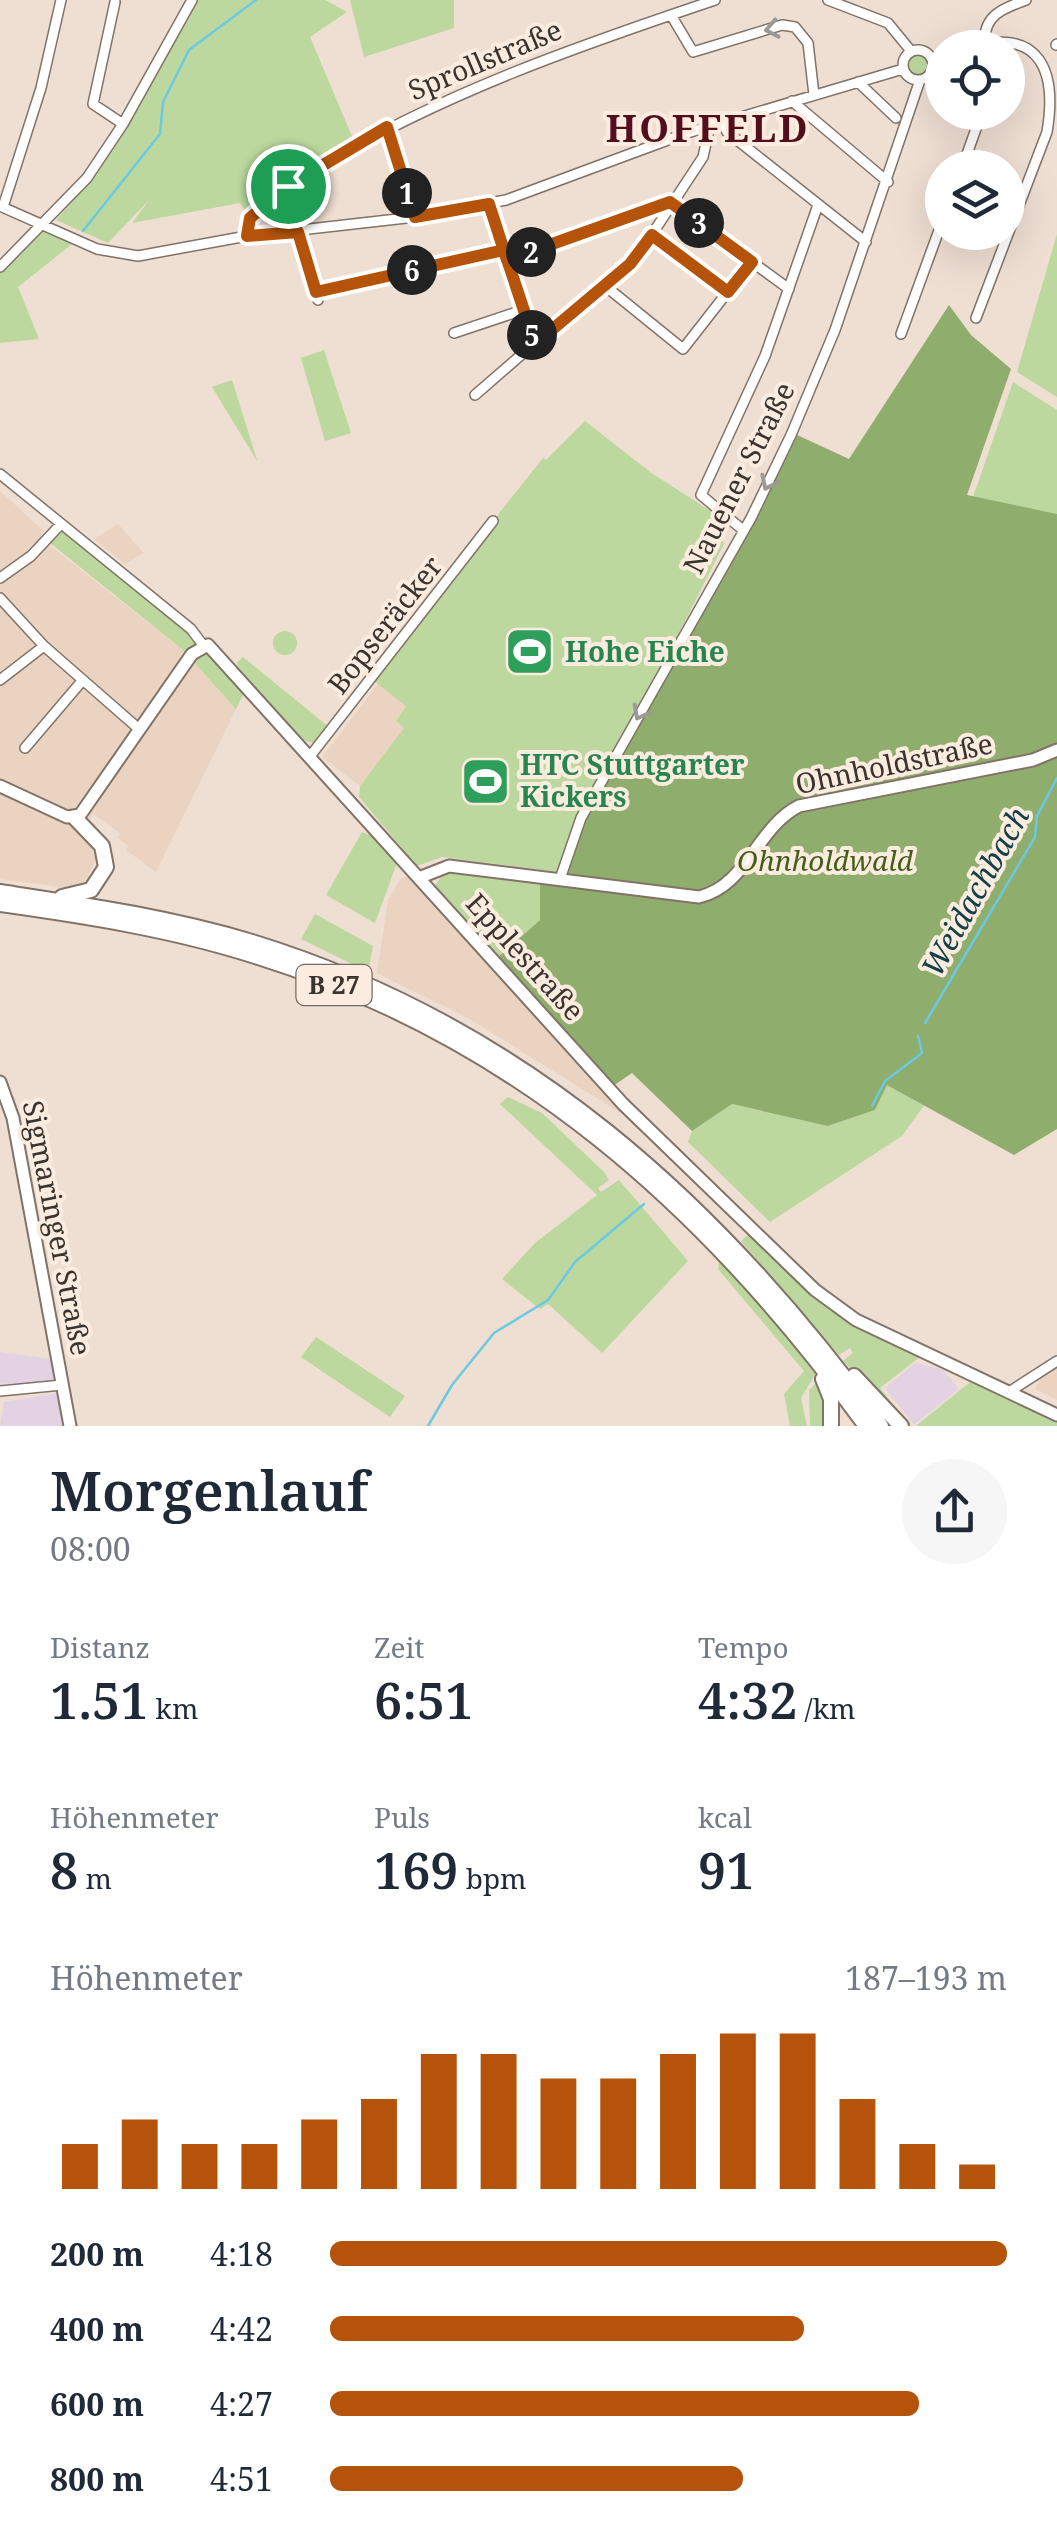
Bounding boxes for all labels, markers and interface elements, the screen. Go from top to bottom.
street label: Sprollstraße [402,10,567,108]
one-way arrow [764,17,781,38]
map controls [925,30,1025,250]
button: locate [925,30,1025,130]
district label: HOFFELD [606,101,810,153]
pin [246,144,331,229]
button: layers [925,150,1025,250]
icon: arrive [261,159,316,214]
pin: 1 [382,168,432,218]
text: 1 [399,174,415,212]
pin: 3 [674,198,724,248]
text: 3 [691,204,707,242]
pin: 2 [506,227,556,277]
text: 2 [523,233,539,271]
pin: 6 [387,245,437,295]
text: 6 [404,251,420,289]
pin: 5 [507,310,557,360]
text: 5 [524,316,540,354]
street label: Nauener Straße [674,375,803,580]
one-way arrow [760,473,780,491]
street label: Bopseräcker [318,548,450,701]
sports icon: Hohe Eiche [504,626,556,678]
place label: Hohe Eiche [565,632,725,670]
one-way arrow [633,702,652,720]
street label: Ohnholdstraße [792,724,996,802]
place label: HTC Stuttgarter Kickers [520,745,745,815]
sports icon: HTC Stuttgarter Kickers [459,755,511,807]
water label: Weidachbach [911,799,1038,983]
park label: Ohnholdwald [737,841,914,879]
street label: Epplestraße [458,884,593,1028]
road number: B 27 [296,965,372,1005]
street label: Sigmaringer Straße [15,1097,101,1358]
text: Morgenlauf [50,1452,368,1527]
button: share [902,1459,1007,1564]
text: 08:00 [50,1527,131,1570]
text: Distanz [50,1628,150,1666]
text: Zeit [374,1628,424,1666]
text: Tempo [698,1628,789,1666]
text: 1.51 [50,1666,148,1734]
text: 6:51 [374,1666,473,1734]
text: 4:32 [698,1666,797,1734]
text: km [148,1689,198,1727]
text: /km [797,1689,856,1727]
text: Höhenmeter [50,1798,219,1836]
text: Puls [374,1798,430,1836]
text: kcal [698,1798,752,1836]
text: 8 [50,1836,78,1904]
text: 169 [374,1836,458,1904]
text: 91 [698,1836,754,1904]
text: m [78,1859,112,1897]
text: bpm [458,1859,527,1897]
text: Höhenmeter [50,1956,243,1999]
text: 187–193 m [845,1956,1007,1999]
text: 200 m [50,2232,144,2275]
text: 4:18 [210,2232,273,2275]
text: 400 m [50,2307,144,2350]
text: 4:42 [210,2307,273,2350]
text: 600 m [50,2382,144,2425]
text: 4:27 [210,2382,273,2425]
text: 800 m [50,2457,144,2500]
text: 4:51 [210,2457,273,2500]

